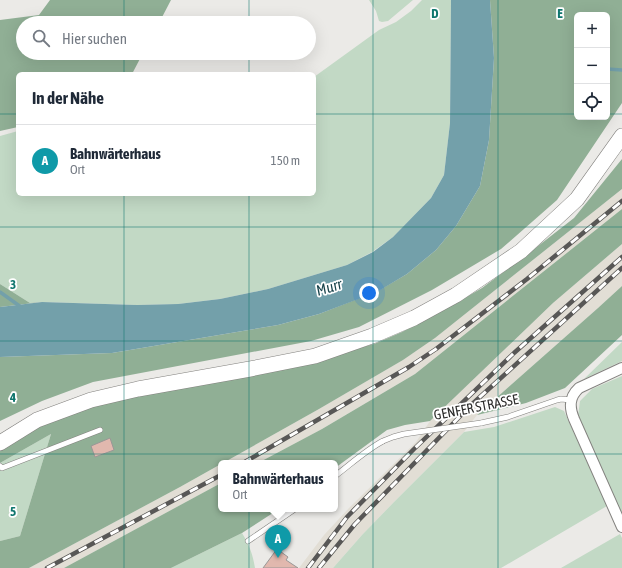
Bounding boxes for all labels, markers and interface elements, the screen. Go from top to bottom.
text: D [431,6,439,21]
text: E [557,6,563,21]
map controls [574,12,610,120]
button: + [574,12,610,48]
search box [16,16,316,60]
icon: search [30,27,52,49]
text: Hier suchen [62,30,127,47]
button: − [574,48,610,84]
button: locate [574,84,610,120]
text: In der Nähe [32,88,104,108]
text: Bahnwärterhaus [70,145,161,162]
text: A [42,153,48,168]
text: 150 m [271,153,300,168]
text: Ort [70,162,85,177]
water label: Murr [314,275,345,299]
text: 3 [10,277,16,292]
your location [359,283,379,303]
text: 4 [9,390,16,405]
street label: GENFER STRASSE [432,391,520,423]
popup [218,460,338,512]
text: Bahnwärterhaus [233,470,323,487]
text: Ort [233,487,248,502]
text: 5 [10,504,16,519]
pin: A [265,525,291,558]

